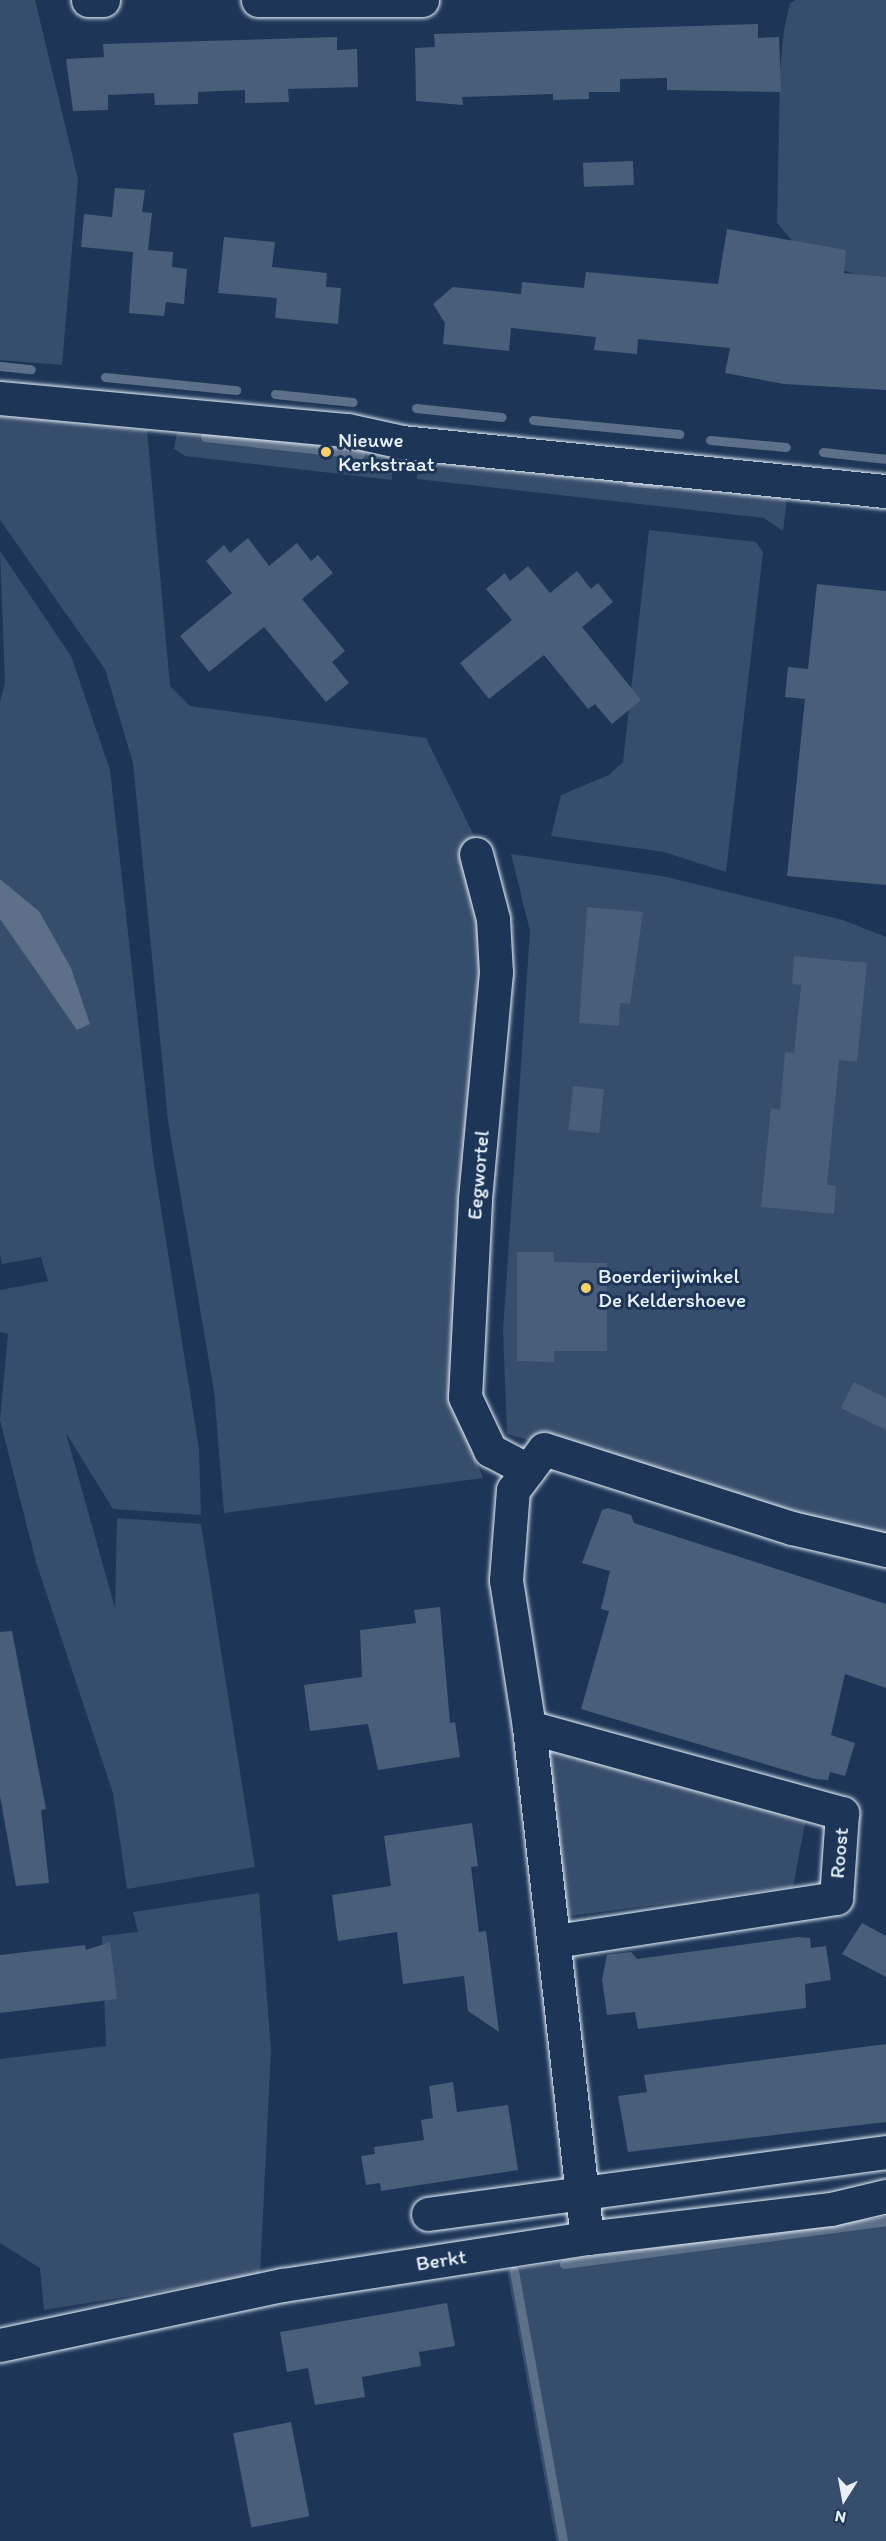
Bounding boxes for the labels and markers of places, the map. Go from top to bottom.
place label: Nieuwe Kerkstraat [338,427,435,477]
marker: Nieuwe Kerkstraat [319,445,333,459]
place label: Boerderijwinkel De Keldershoeve [598,1263,746,1313]
marker: Boerderijwinkel De Keldershoeve [579,1281,593,1295]

